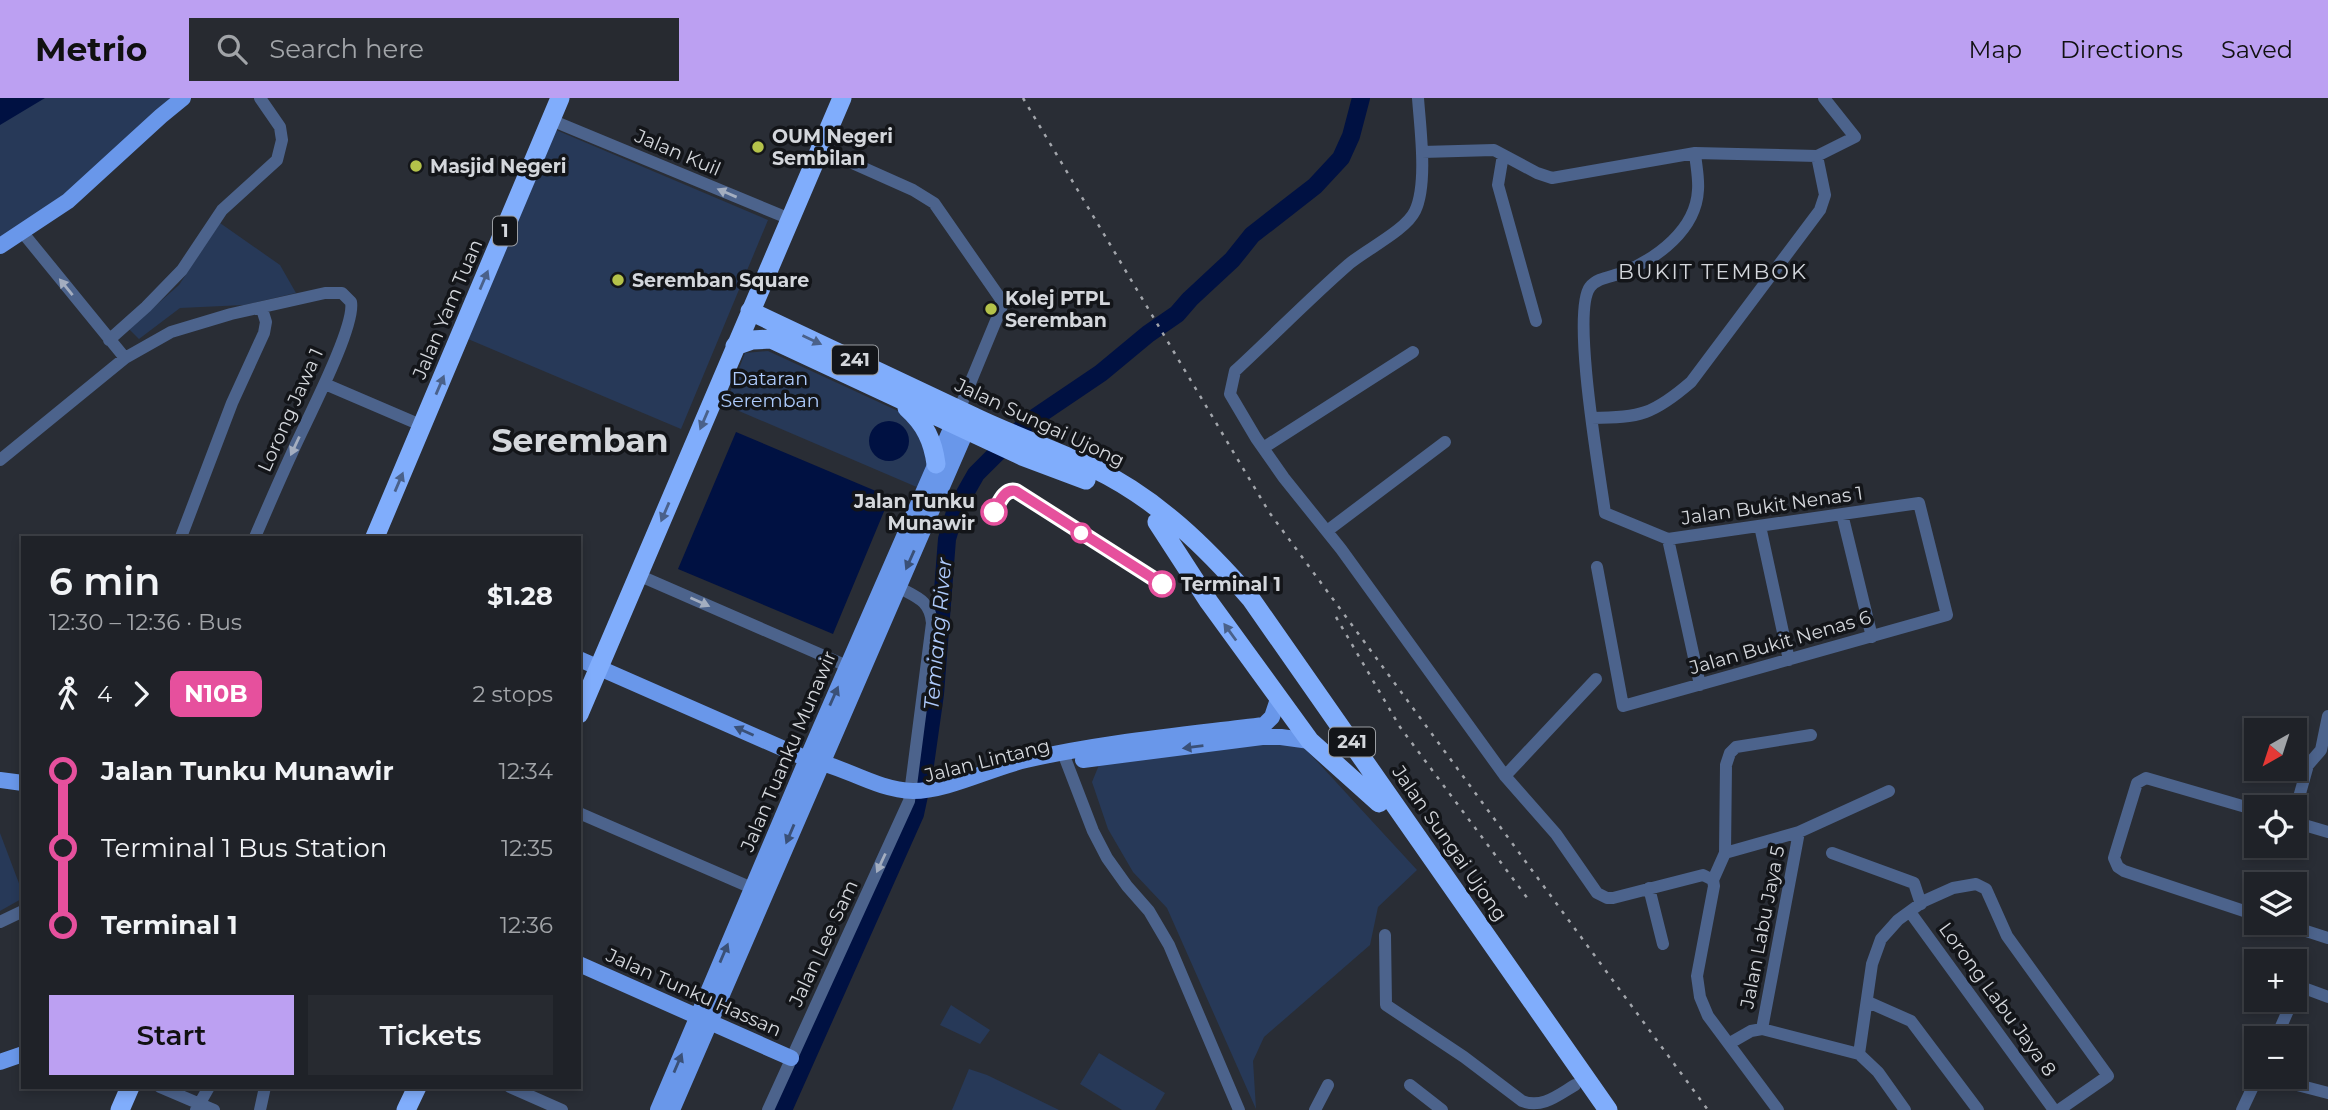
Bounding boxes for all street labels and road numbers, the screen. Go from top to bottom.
street label: Jalan Kuil [631,124,724,181]
road number: 1 [493,216,517,246]
street label: Jalan Yam Tuan [407,236,487,383]
street label: Lorong Jawa 1 [253,345,328,476]
road number: 241 [832,346,878,374]
street label: Jalan Sungai Ujong [950,373,1128,472]
street label: Jalan Bukit Nenas 1 [1679,481,1864,530]
street label: Jalan Bukit Nenas 6 [1686,606,1874,680]
street label: Jalan Tuanku Munawir [735,648,841,856]
road number: 241 [1329,728,1375,756]
street label: Jalan Lintang [921,734,1052,787]
street label: Jalan Sungai Ujong [1387,760,1512,925]
street label: Jalan Labu Jaya 5 [1735,844,1790,1011]
street label: Jalan Lee Sam [784,876,863,1011]
street label: Lorong Labu Jaya 8 [1934,918,2061,1081]
street label: Jalan Tunku Hassan [602,943,785,1041]

